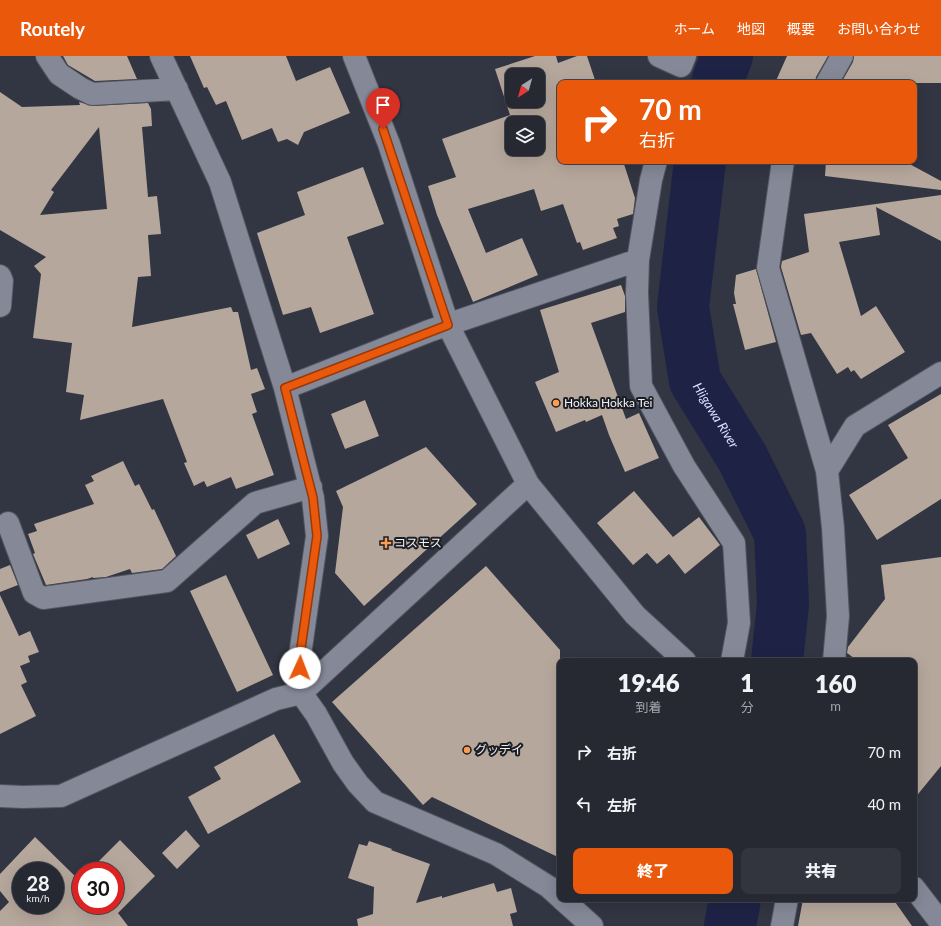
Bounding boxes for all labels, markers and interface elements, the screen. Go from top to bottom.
text: Routely [20,17,85,40]
text: ホーム [673,20,715,37]
text: 地図 [737,20,765,37]
text: 概要 [787,20,815,37]
text: お問い合わせ [837,20,921,37]
north arrow [505,68,545,108]
map controls [505,68,545,156]
pin [366,88,400,129]
text: 70 m [639,92,702,126]
icon: arrive [372,94,394,116]
icon: right [573,96,625,148]
button: layers [505,116,545,156]
text: 右折 [639,129,675,151]
water label: Hiigawa River [690,379,743,451]
place label: Hokka Hokka Tei [564,395,653,410]
marker: Hokka Hokka Tei [551,398,561,408]
place label: コスモス [394,535,442,550]
marker: コスモス [381,538,391,548]
position arrow [279,647,321,689]
text: 19:46 [618,668,680,697]
text: 1 [740,668,754,697]
text: 160 [815,669,856,698]
text: m [830,698,841,714]
text: 到着 [636,699,662,715]
text: 分 [741,699,754,715]
icon: right [573,741,595,763]
place label: グッデイ [475,742,523,757]
text: 70 m [867,743,901,761]
text: 右折 [607,744,637,762]
marker: グッデイ [462,745,472,755]
icon: left [573,793,595,815]
text: 40 m [867,795,901,813]
text: 左折 [607,796,637,814]
button: 終了 [573,848,733,894]
button: 共有 [741,848,901,894]
speed limit sign: 30 [72,862,124,914]
text: 28 [26,871,50,895]
text: km/h [26,892,50,904]

